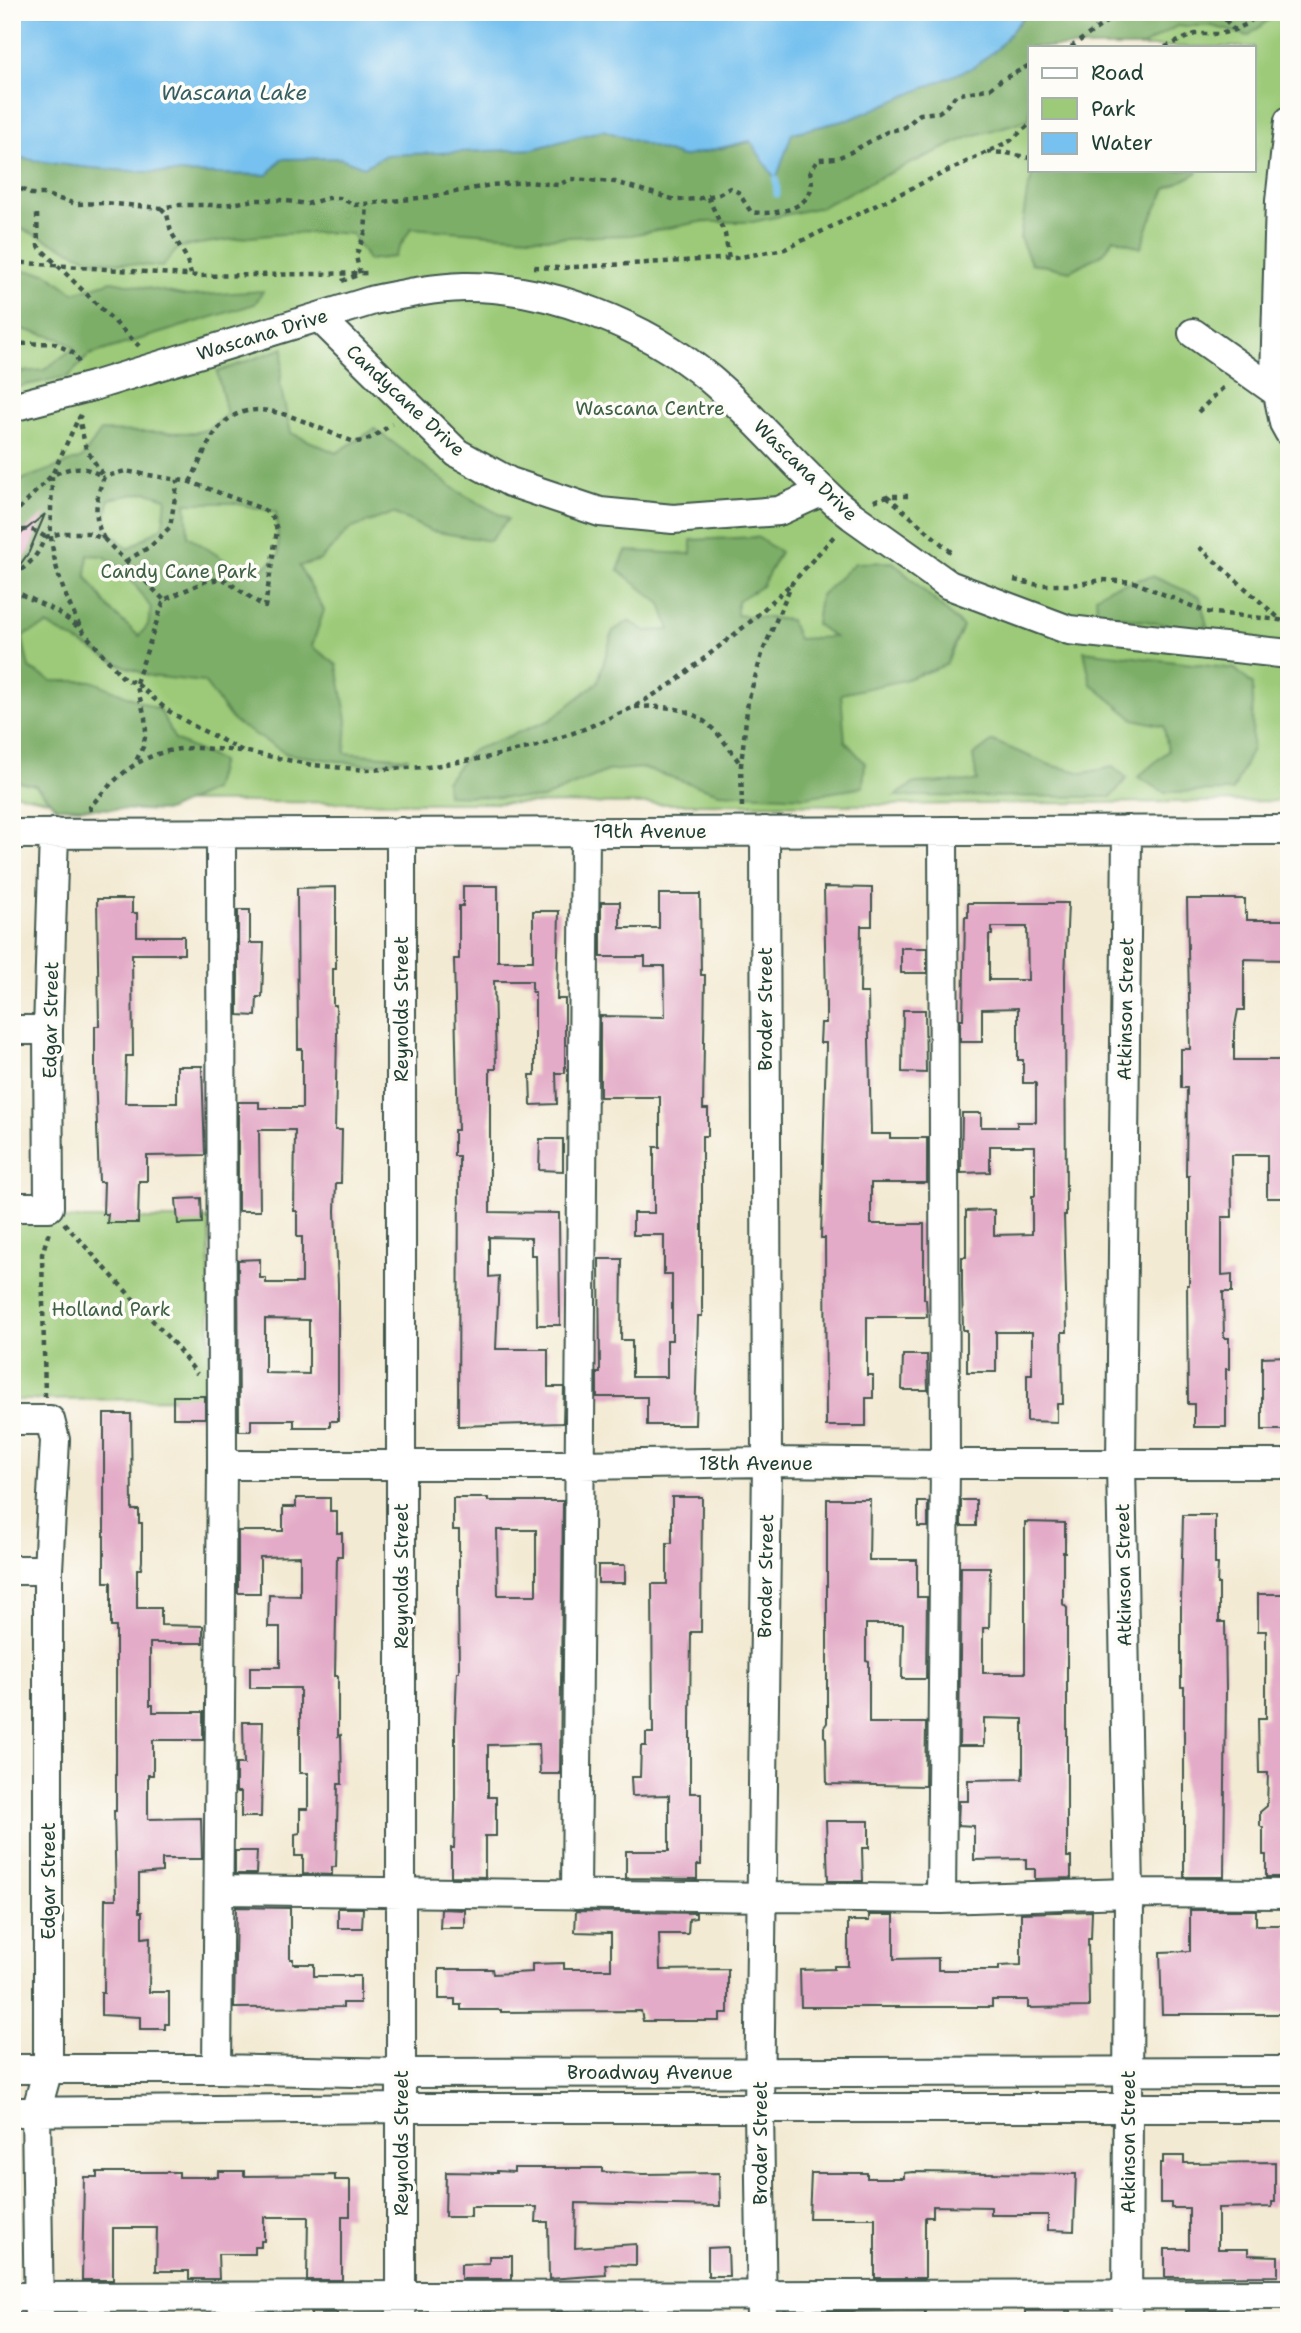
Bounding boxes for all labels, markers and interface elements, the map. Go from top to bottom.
legend [1028,46,1256,172]
text: Road [1091,59,1144,87]
water label: Wascana Lake [161,79,307,107]
text: Park [1091,95,1136,123]
text: Water [1091,129,1153,157]
street label: Wascana Drive [194,303,331,366]
street label: Candycane Drive [341,339,470,462]
park label: Wascana Centre [575,396,725,421]
street label: Wascana Drive [748,414,863,527]
park label: Candy Cane Park [101,559,258,584]
street label: 19th Avenue [593,819,707,844]
street label: Reynolds Street [389,936,414,1082]
street label: Atkinson Street [1112,937,1139,1081]
street label: Broder Street [753,947,778,1071]
street label: Edgar Street [37,961,64,1079]
park label: Holland Park [51,1297,171,1322]
street label: 18th Avenue [699,1451,813,1476]
street label: Reynolds Street [389,1503,414,1649]
street label: Atkinson Street [1110,1503,1137,1647]
street label: Broder Street [752,1514,779,1638]
street label: Edgar Street [36,1822,61,1940]
street label: Broadway Avenue [567,2060,733,2085]
street label: Reynolds Street [389,2070,414,2216]
street label: Atkinson Street [1116,2070,1141,2214]
street label: Broder Street [748,2081,773,2205]

